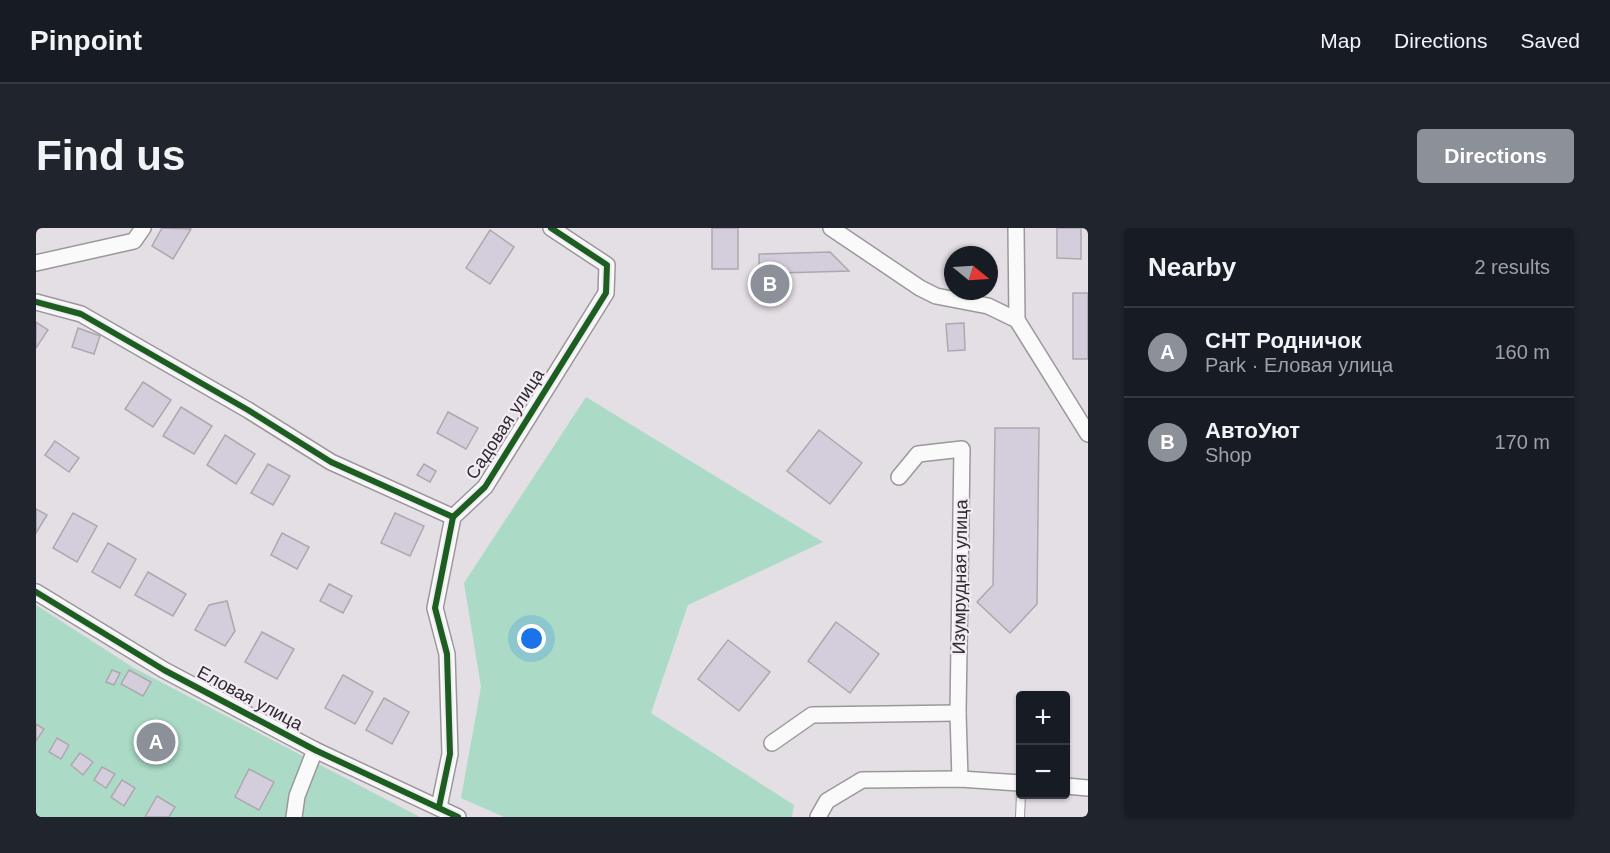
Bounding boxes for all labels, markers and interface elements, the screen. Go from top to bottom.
text: Pinpoint [30,25,142,56]
text: Map [1320,29,1361,52]
text: Directions [1394,29,1487,52]
text: Saved [1520,29,1580,52]
button: Directions [1417,129,1574,183]
text: Find us [36,132,185,179]
north arrow [944,246,998,300]
text: Nearby [1148,252,1236,282]
text: 2 results [1474,256,1550,278]
pin: B [750,262,790,306]
text: СНТ Родничок [1205,328,1362,353]
text: A [1160,341,1175,363]
text: 160 m [1494,341,1550,363]
text: Park · Еловая улица [1205,354,1393,376]
street label: Садовая улица [462,364,549,483]
text: АвтоУют [1205,418,1300,443]
text: B [1160,431,1175,453]
text: 170 m [1494,431,1550,453]
text: Shop [1205,444,1252,466]
street label: Изумрудная улица [949,498,971,655]
your location [517,624,546,653]
street label: Еловая улица [194,662,307,735]
map controls [1016,691,1070,799]
button: + [1016,691,1070,745]
pin: A [136,720,176,764]
button: − [1016,745,1070,799]

